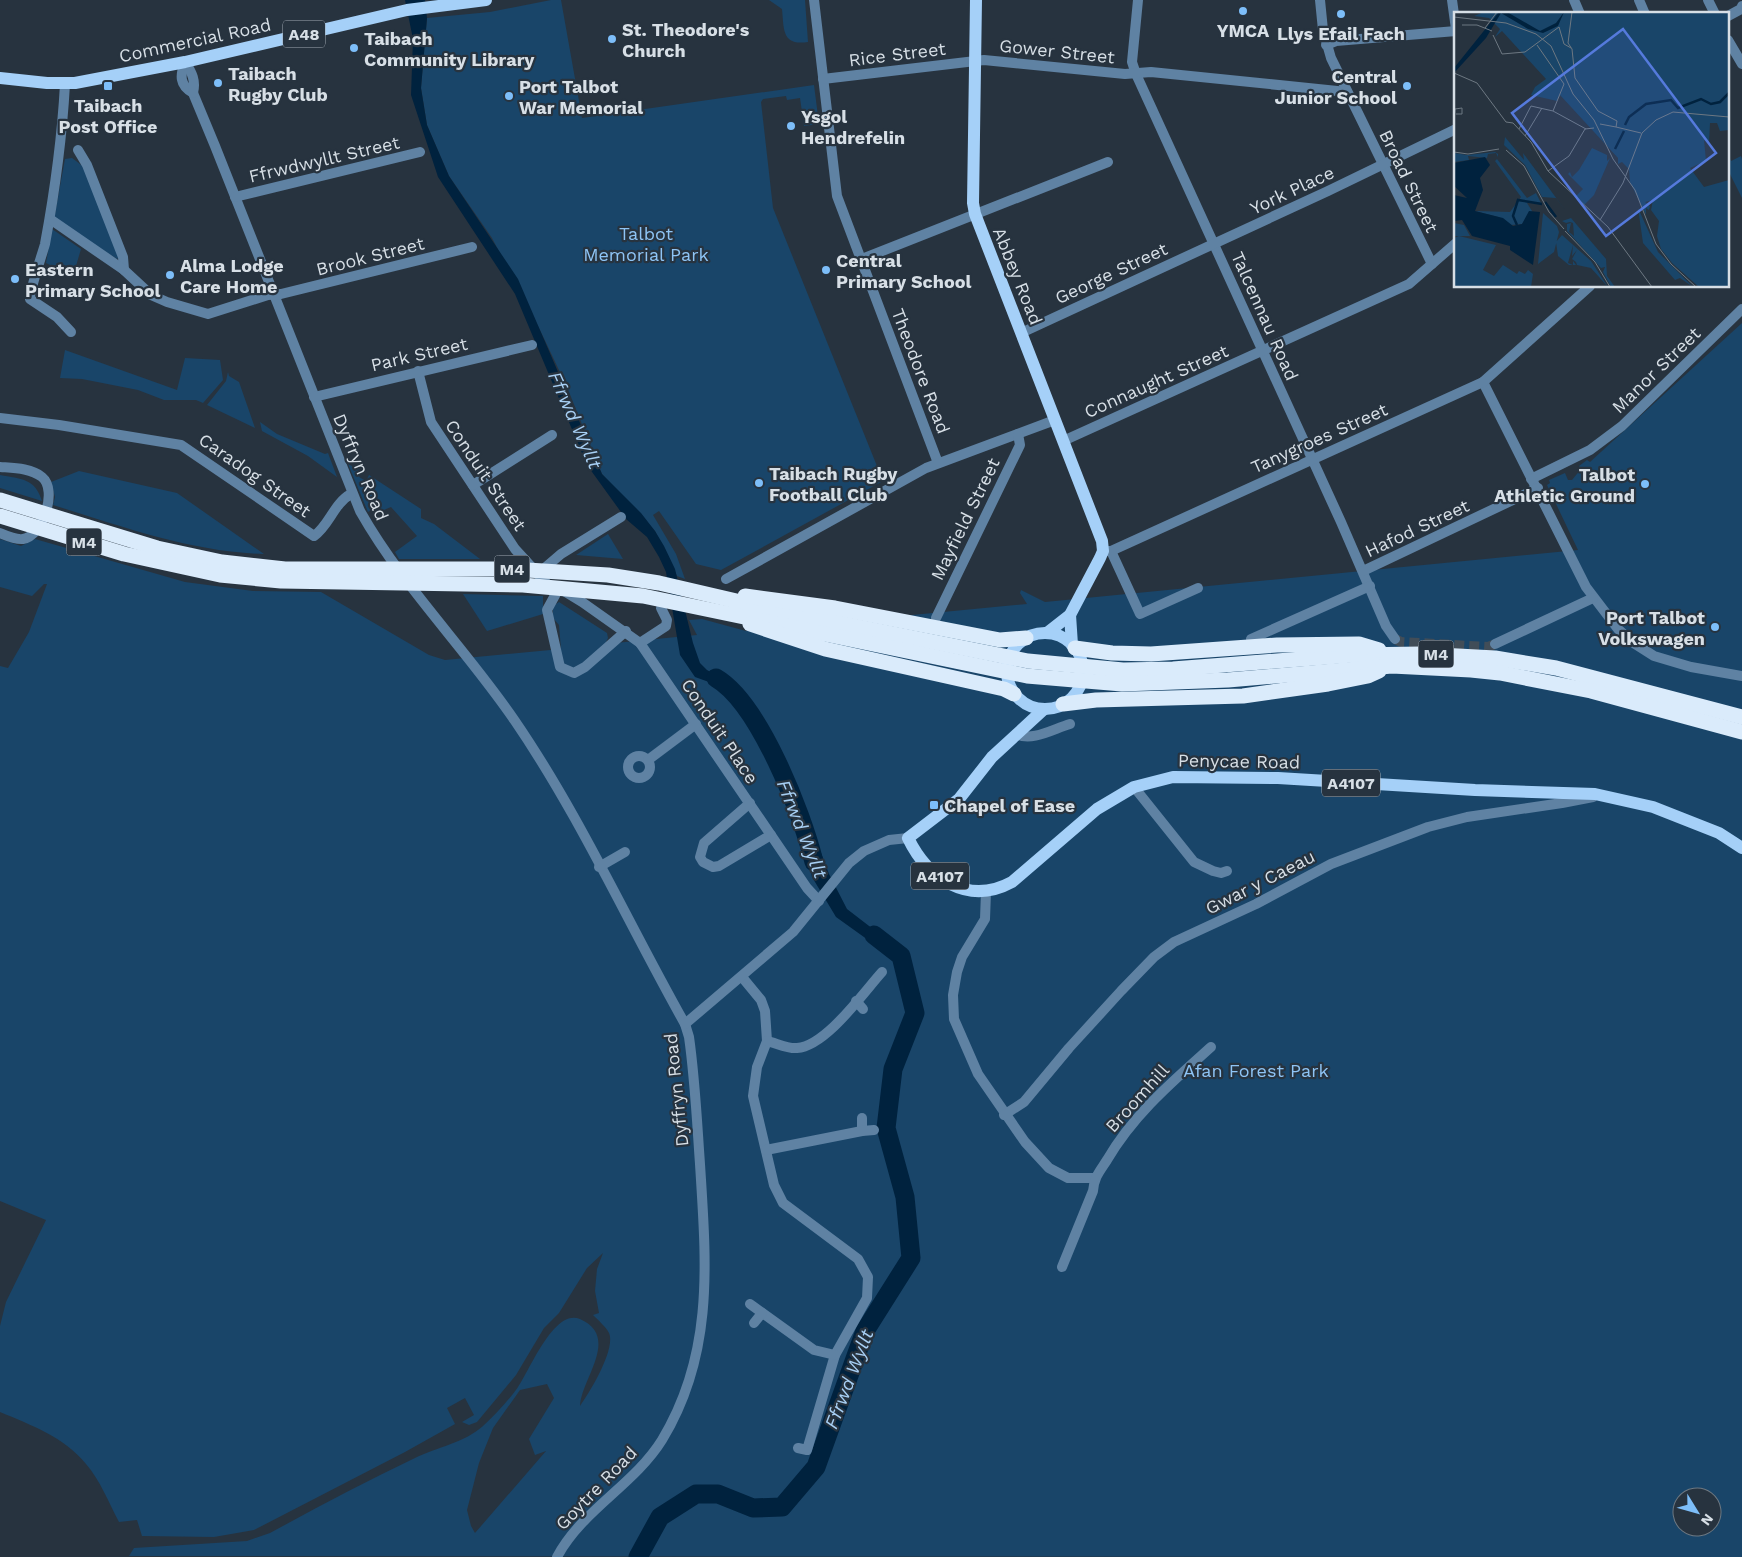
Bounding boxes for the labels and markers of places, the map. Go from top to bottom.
marker: YMCA [1237,5,1249,17]
marker: Llys Efail Fach [1335,8,1347,20]
place label: St. Theodore's Church [622,19,750,61]
place label: YMCA [1217,20,1270,41]
place label: Llys Efail Fach [1277,23,1405,44]
place label: Taibach Community Library [364,28,535,70]
marker: St. Theodore's Church [606,33,618,45]
marker: Taibach Community Library [348,42,360,54]
place label: Taibach Rugby Club [228,63,328,105]
place label: Central Junior School [1275,66,1397,108]
place label: Port Talbot War Memorial [519,76,643,118]
marker: Taibach Rugby Club [212,77,224,89]
marker: Taibach Post Office [102,80,114,92]
marker: Central Junior School [1401,80,1413,92]
marker: Port Talbot War Memorial [503,90,515,102]
place label: Taibach Post Office [59,95,157,137]
place label: Ysgol Hendrefelin [801,106,905,148]
marker: Ysgol Hendrefelin [785,120,797,132]
place label: Central Primary School [836,250,972,292]
place label: Alma Lodge Care Home [180,255,284,297]
place label: Eastern Primary School [25,259,161,301]
marker: Central Primary School [820,264,832,276]
marker: Alma Lodge Care Home [164,269,176,281]
marker: Eastern Primary School [9,273,21,285]
place label: Taibach Rugby Football Club [769,463,898,505]
place label: Talbot Athletic Ground [1494,464,1635,506]
marker: Taibach Rugby Football Club [753,477,765,489]
marker: Talbot Athletic Ground [1639,478,1651,490]
place label: Port Talbot Volkswagen [1598,607,1705,649]
marker: Port Talbot Volkswagen [1709,621,1721,633]
place label: Chapel of Ease [944,795,1075,816]
marker: Chapel of Ease [928,799,940,811]

